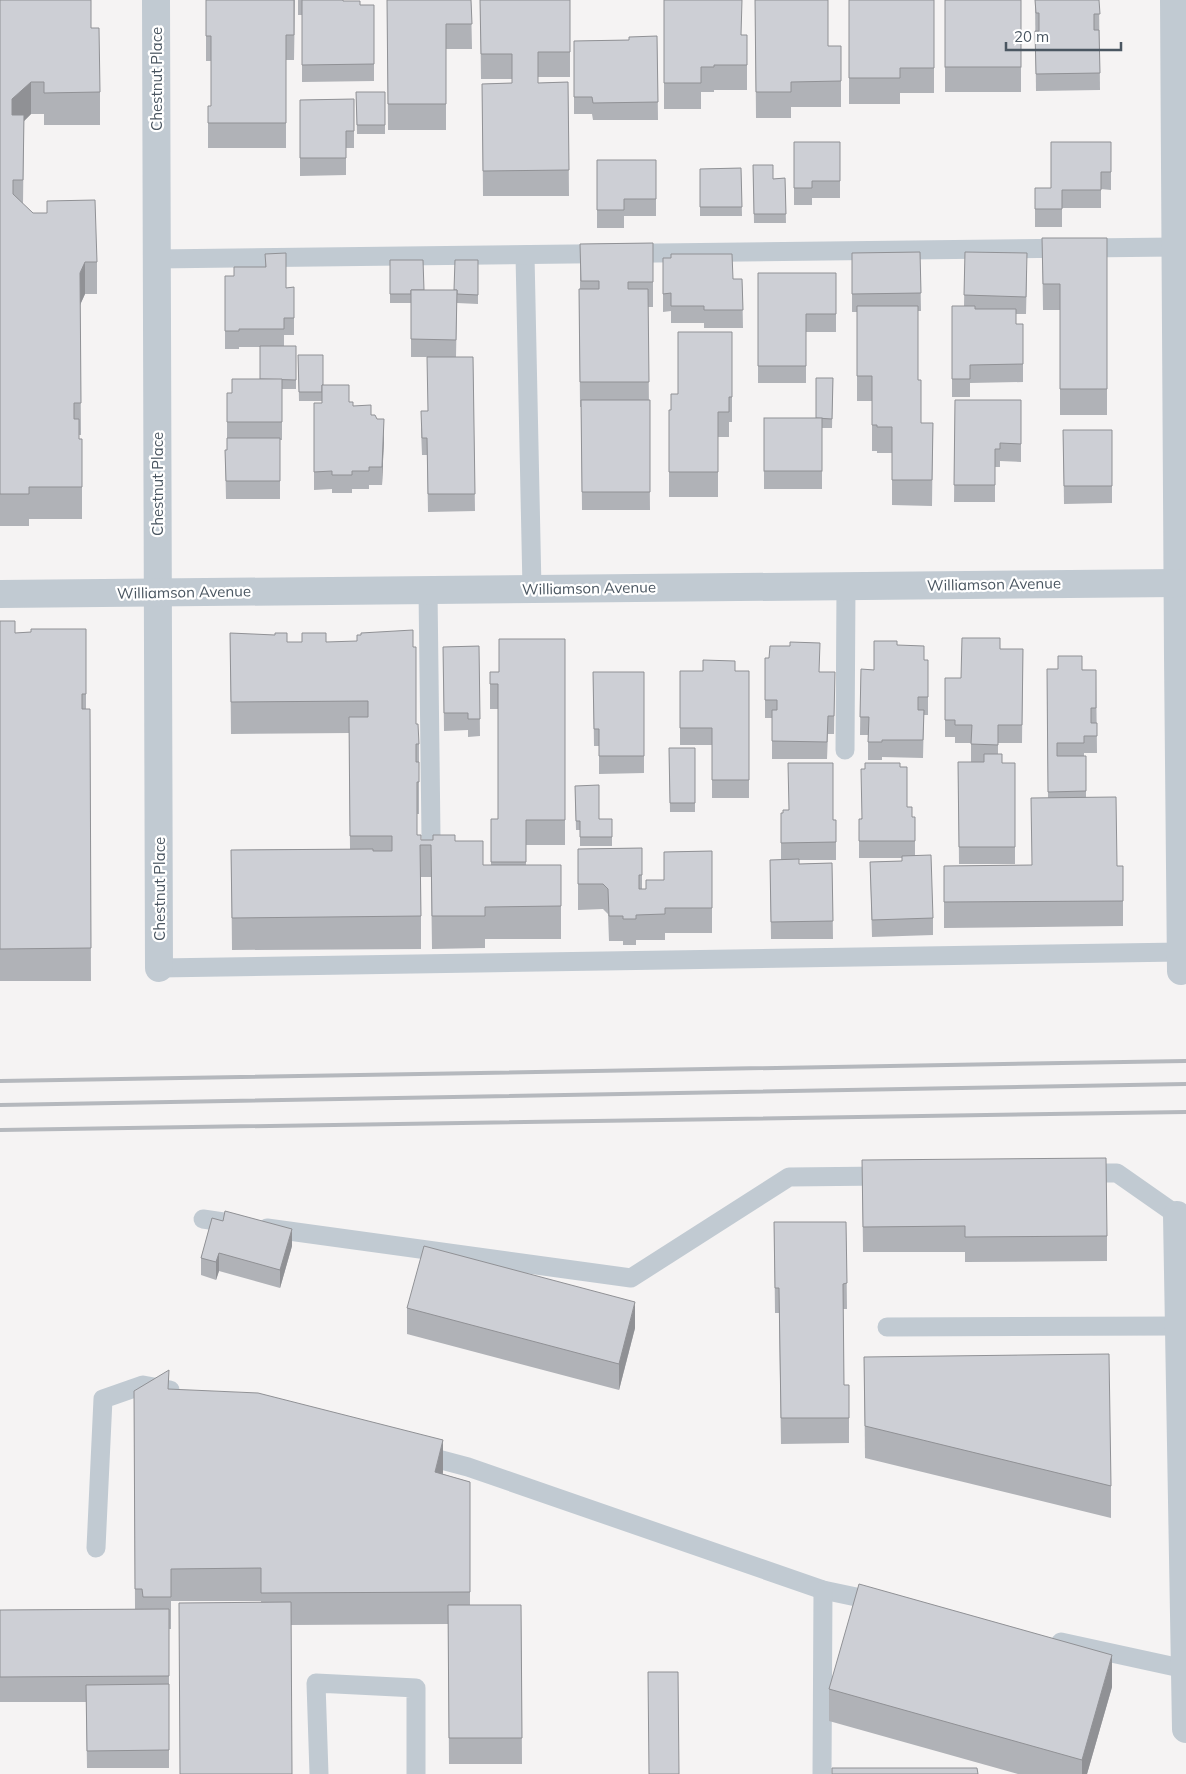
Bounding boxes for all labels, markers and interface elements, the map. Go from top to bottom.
scale bar [1006,20,1121,52]
street label: Chestnut Place [147,27,166,131]
text: 20 m [1014,27,1049,46]
street label: Chestnut Place [148,432,167,536]
street label: Williamson Avenue [927,573,1061,595]
street label: Williamson Avenue [522,577,656,599]
street label: Williamson Avenue [117,581,251,603]
street label: Chestnut Place [150,837,169,941]

